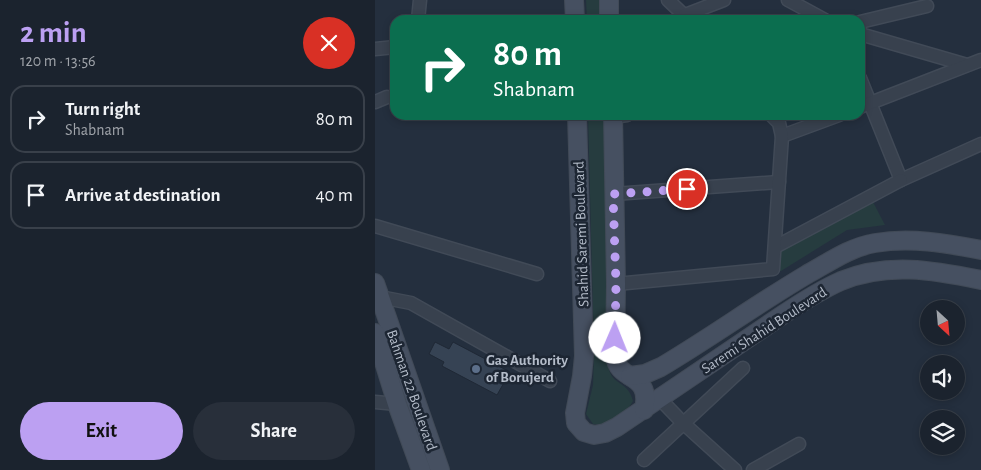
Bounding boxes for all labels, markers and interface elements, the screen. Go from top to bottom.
button: close [303,17,355,69]
text: 2 min [20,18,87,48]
icon: right [410,35,475,100]
text: 80 m [493,37,562,72]
text: 120 m · 13:56 [20,53,96,69]
text: Shabnam [493,78,575,100]
text: Turn right [65,100,140,119]
icon: right [22,105,50,133]
text: 80 m [316,110,353,129]
text: Shabnam [65,122,124,138]
street label: Shahid Saremi Boulevard [571,161,592,307]
pin [666,168,708,210]
icon: arrive [673,175,701,203]
icon: arrive [22,181,50,209]
text: Arrive at destination [65,186,221,205]
text: 40 m [315,186,353,205]
street label: Saremi Shahid Boulevard [699,284,830,376]
north arrow [920,300,965,345]
map controls [920,300,965,455]
position arrow [588,311,640,363]
street label: Bahman 22 Boulevard [384,328,439,453]
place label: Gas Authority of Borujerd [486,353,568,385]
button: sound [920,355,965,400]
marker: Gas Authority of Borujerd [470,363,482,375]
button: Exit [20,402,183,460]
button: Share [193,402,355,460]
button: layers [920,410,965,455]

